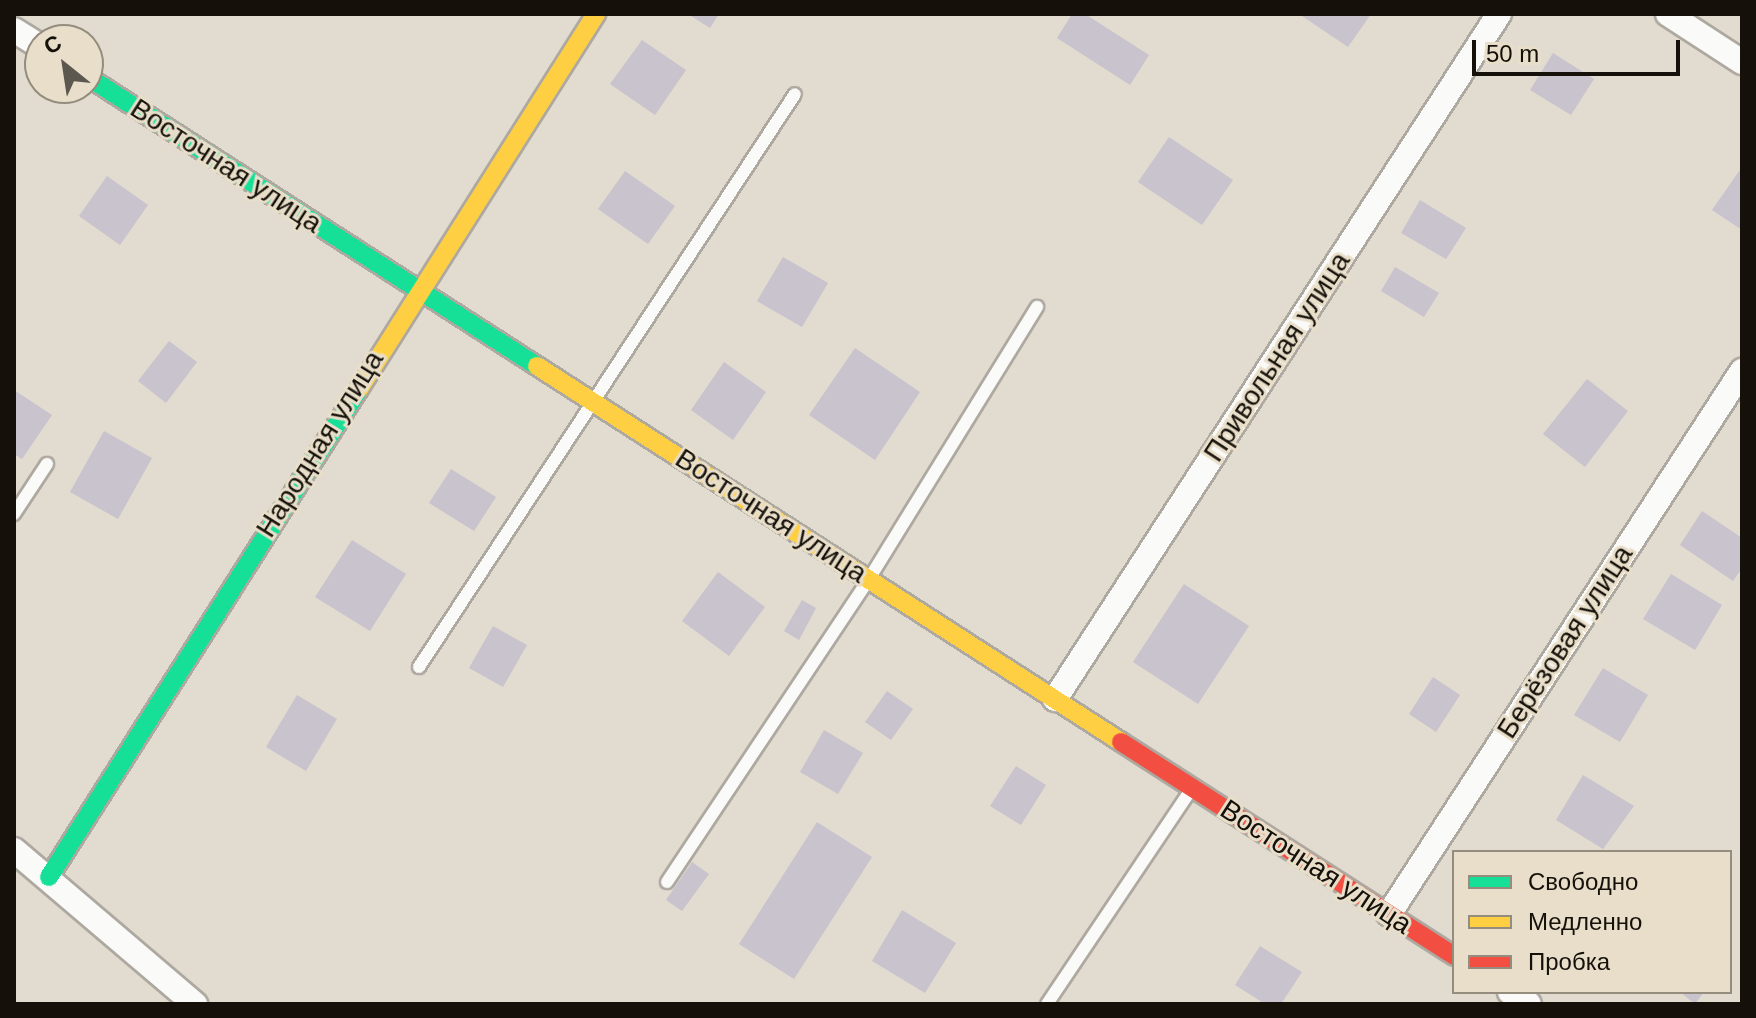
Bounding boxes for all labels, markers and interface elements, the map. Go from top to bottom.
north arrow [24,24,104,104]
scale bar [1476,24,1684,74]
text: С [40,30,66,59]
text: 50 m [1486,40,1539,67]
street label: Восточная улица [124,92,328,240]
street label: Привольная улица [1197,246,1357,468]
street label: Народная улица [249,345,391,543]
street label: Восточная улица [669,442,873,590]
street label: Берёзовая улица [1490,539,1640,745]
street label: Восточная улица [1214,793,1418,941]
legend [1452,850,1732,994]
text: Свободно [1528,868,1638,895]
text: Медленно [1528,908,1642,935]
text: Пробка [1528,948,1610,975]

